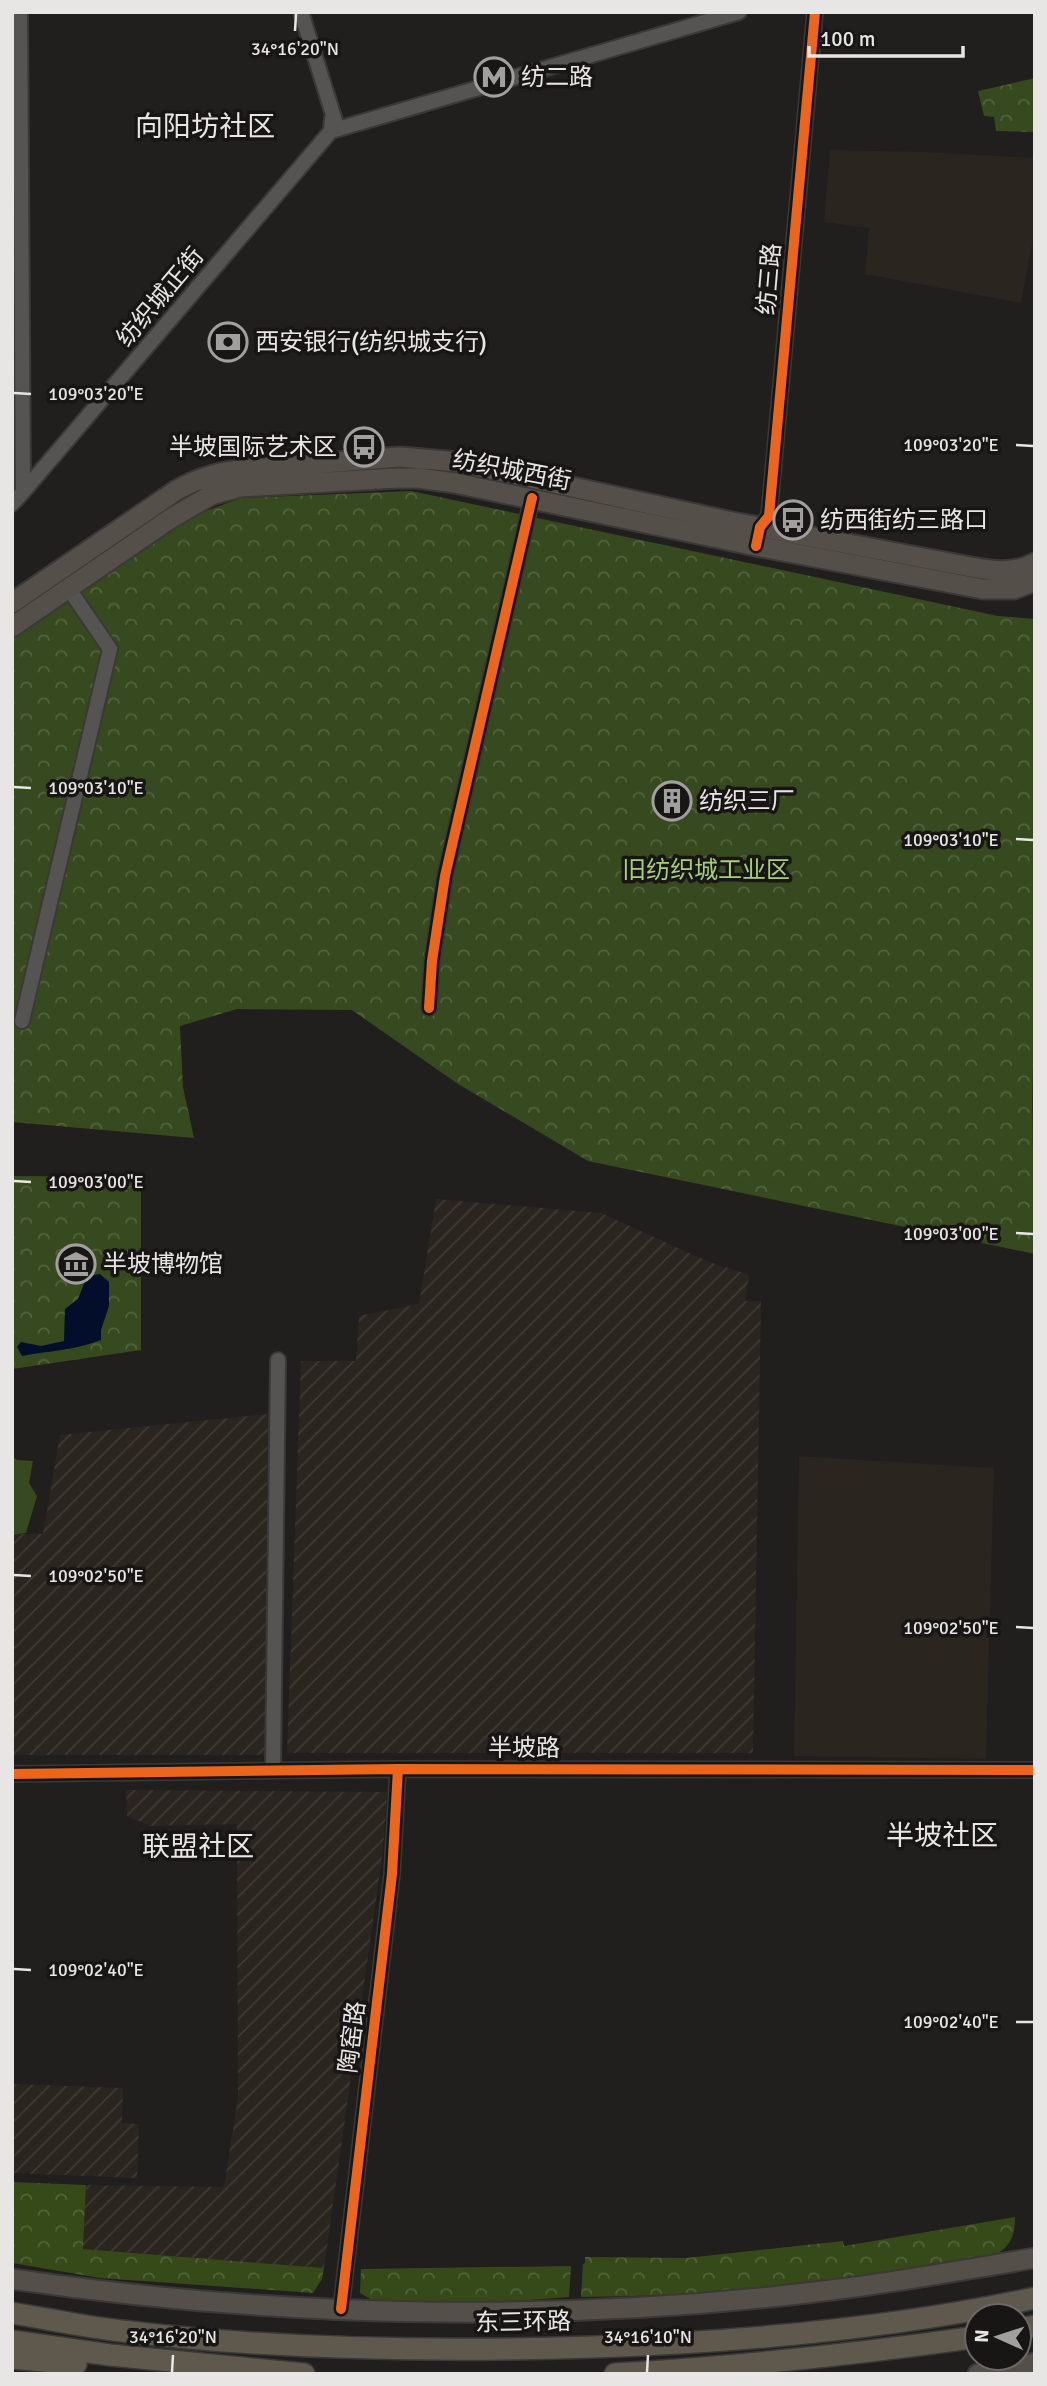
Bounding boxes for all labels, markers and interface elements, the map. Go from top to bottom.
scale bar [809,14,963,58]
text: 100 m [820,26,875,52]
text: 34°16'20"N [251,38,339,60]
metro station icon: 纺二路 [473,56,515,98]
place label: 纺二路 [521,62,593,92]
district label: 向阳坊社区 [135,110,275,144]
street label: 纺织城正街 [110,241,210,353]
street label: 纺三路 [751,242,787,316]
bank icon: 西安银行(纺织城支行) [207,321,249,363]
place label: 西安银行(纺织城支行) [255,327,487,357]
text: 109°03'20"E [48,383,144,405]
bus stop icon: 半坡国际艺术区 [343,426,385,468]
place label: 半坡国际艺术区 [169,432,337,462]
text: 109°03'20"E [903,434,999,456]
street label: 纺织城西街 [450,444,574,496]
bus stop icon: 纺西街纺三路口 [772,499,814,541]
place label: 纺西街纺三路口 [820,505,988,535]
text: 109°03'10"E [48,777,144,799]
building icon: 纺织三厂 [651,780,693,822]
place label: 纺织三厂 [699,786,795,816]
text: 109°03'10"E [903,829,999,851]
park label: 旧纺织城工业区 [622,855,790,885]
text: 109°03'00"E [48,1171,144,1193]
text: 109°03'00"E [903,1223,999,1245]
museum icon: 半坡博物馆 [55,1243,97,1285]
place label: 半坡博物馆 [103,1249,223,1279]
text: 109°02'50"E [48,1565,144,1587]
text: 109°02'50"E [903,1617,999,1639]
street label: 半坡路 [488,1733,560,1763]
district label: 半坡社区 [886,1819,998,1853]
district label: 联盟社区 [142,1830,254,1864]
text: 109°02'40"E [48,1959,144,1981]
street label: 陶窑路 [333,1999,371,2075]
text: 109°02'40"E [903,2011,999,2033]
north arrow [963,2302,1033,2372]
street label: 东三环路 [475,2306,571,2338]
text: 34°16'20"N [129,2326,217,2348]
text: 34°16'10"N [604,2326,692,2348]
text: N [970,2329,994,2343]

